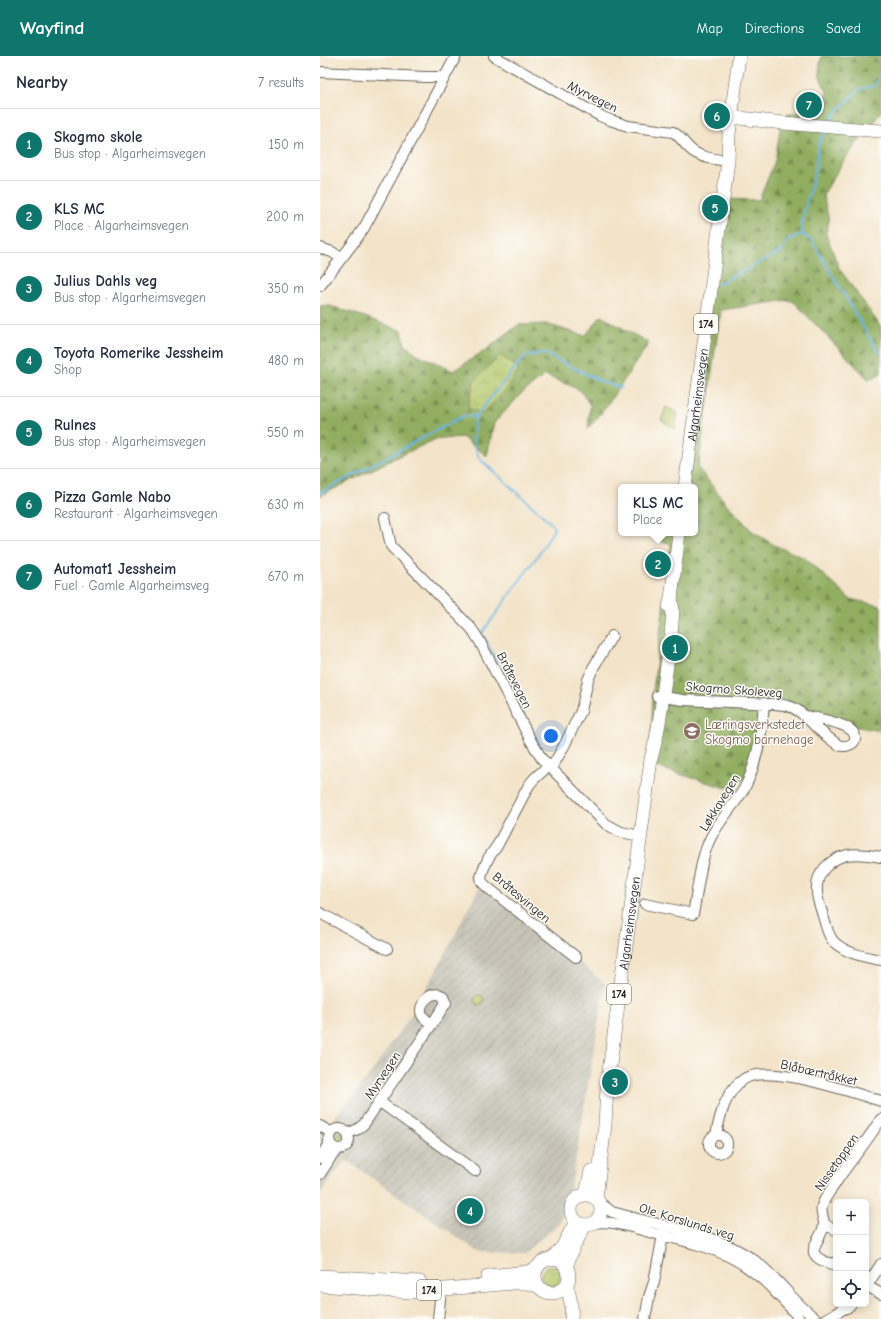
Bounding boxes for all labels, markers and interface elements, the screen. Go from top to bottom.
text: Wayfind [20,17,84,39]
text: Map [696,20,723,37]
text: Directions [745,20,804,37]
text: Saved [826,20,861,37]
text: Nearby [16,73,67,92]
text: 7 results [258,75,304,90]
street label: Myrvegen [565,77,620,115]
pin: 7 [796,90,822,120]
pin: 6 [704,101,730,131]
text: Skogmo skole [54,128,142,146]
text: 1 [26,137,32,152]
text: 150 m [269,137,304,152]
text: Bus stop · Algarheimsvegen [54,146,206,161]
pin: 5 [702,193,728,223]
text: KLS MC [54,200,104,218]
text: 2 [26,209,32,224]
text: 200 m [266,209,304,224]
text: Place · Algarheimsvegen [54,218,189,233]
text: Julius Dahls veg [54,272,157,290]
text: 3 [26,281,32,296]
text: 350 m [267,281,304,296]
text: Bus stop · Algarheimsvegen [54,290,206,305]
road number: 174 [694,314,718,334]
text: Toyota Romerike Jessheim [54,344,223,362]
street label: Algarheimsvegen [684,347,711,443]
text: 4 [26,353,32,368]
text: 480 m [268,353,304,368]
text: Shop [54,362,82,377]
text: Rulnes [54,416,96,434]
text: 5 [26,425,32,440]
text: 550 m [267,425,304,440]
text: Bus stop · Algarheimsvegen [54,434,206,449]
popup [618,484,698,536]
text: Pizza Gamle Nabo [54,488,171,506]
text: KLS MC [633,494,683,512]
text: 6 [26,497,32,512]
text: 630 m [267,497,304,512]
text: Restaurant · Algarheimsvegen [54,506,218,521]
text: Place [633,512,662,527]
pin: 2 [645,549,671,579]
text: Automat1 Jessheim [54,560,176,578]
text: 7 [26,569,32,584]
text: 670 m [268,569,304,584]
text: Fuel · Gamle Algarheimsveg [54,578,209,593]
pin: 1 [662,633,688,663]
street label: Bråtevegen [494,649,535,711]
street label: Skogmo Skoleveg [685,679,783,700]
place label: Læringsverkstedet Skogmo barnehage [705,717,814,747]
school or university icon: Læringsverkstedet Skogmo barnehage [682,721,702,741]
your location [541,726,561,746]
street label: Løkkavegen [696,771,743,834]
street label: Bråtesvingen [490,869,554,926]
street label: Algarheimsvegen [616,875,643,971]
road number: 174 [607,984,631,1004]
street label: Myrvegen [361,1049,404,1102]
street label: Blåbærtråkket [779,1056,860,1089]
pin: 3 [602,1067,628,1097]
street label: Nissetoppen [811,1131,862,1194]
pin: 4 [457,1196,483,1226]
map controls [833,1199,869,1307]
button: + [833,1199,869,1235]
street label: Ole Korslunds veg [637,1200,736,1243]
button: − [833,1235,869,1271]
button: locate [833,1271,869,1307]
road number: 174 [417,1280,441,1300]

